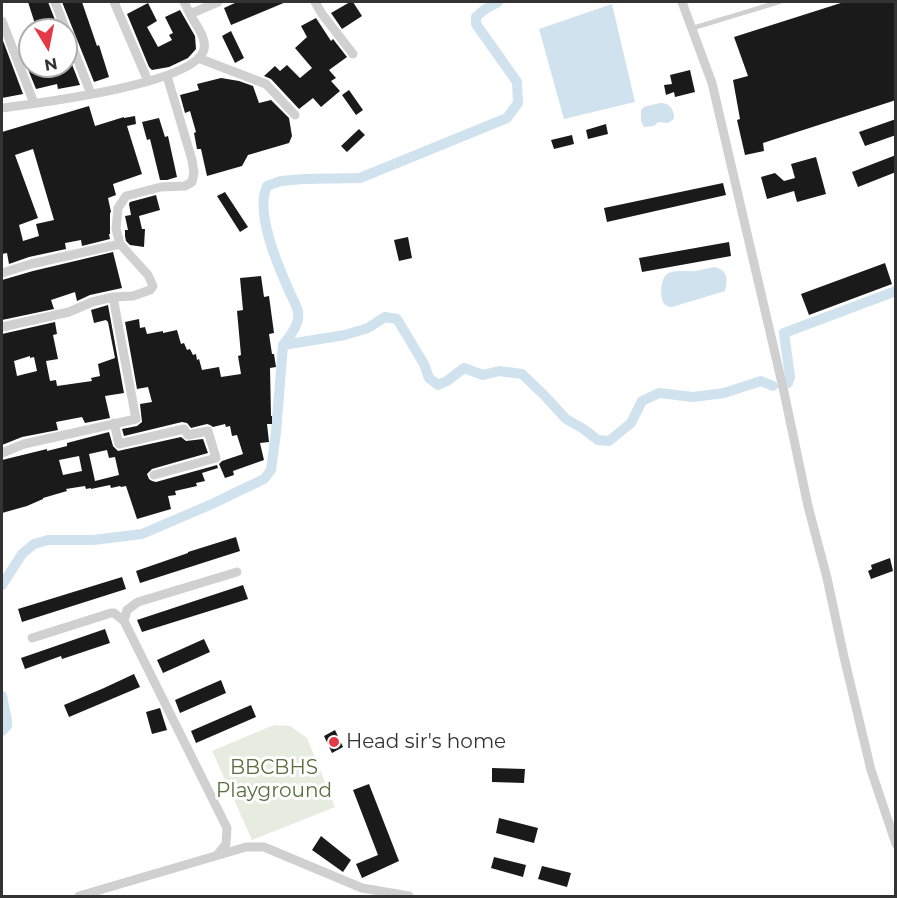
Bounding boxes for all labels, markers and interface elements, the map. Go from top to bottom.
north arrow [18,18,78,78]
text: N [43,54,59,75]
place label: Head sir's home [346,730,506,754]
marker: Head sir's home [327,735,341,749]
park label: BBCBHS Playground [216,756,332,803]

